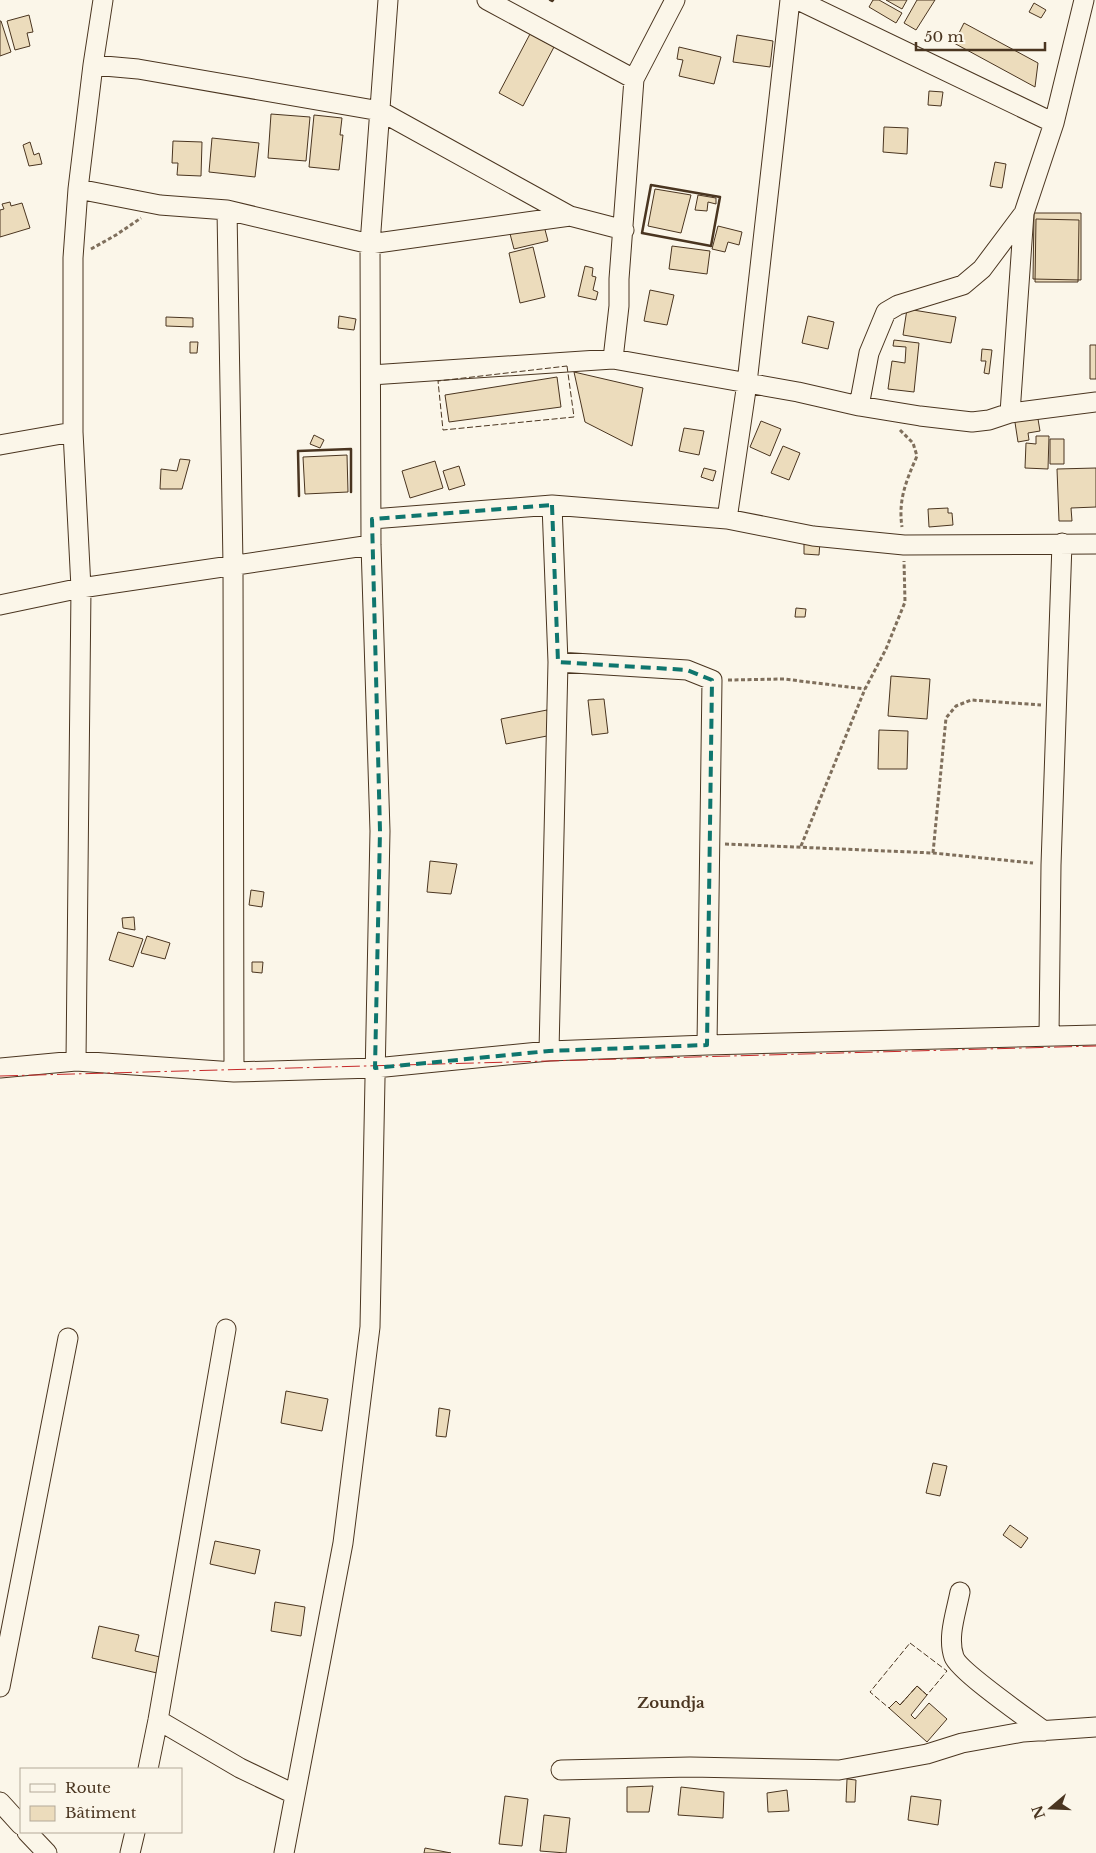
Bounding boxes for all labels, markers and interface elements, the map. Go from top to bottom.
scale bar [916,20,1045,52]
text: 50 m [924,27,964,46]
district label: Zoundja [637,1693,705,1712]
legend [20,1768,182,1833]
text: Route [65,1778,111,1797]
north arrow [1026,1783,1076,1833]
text: Bâtiment [65,1803,137,1822]
text: N [1028,1803,1049,1821]

